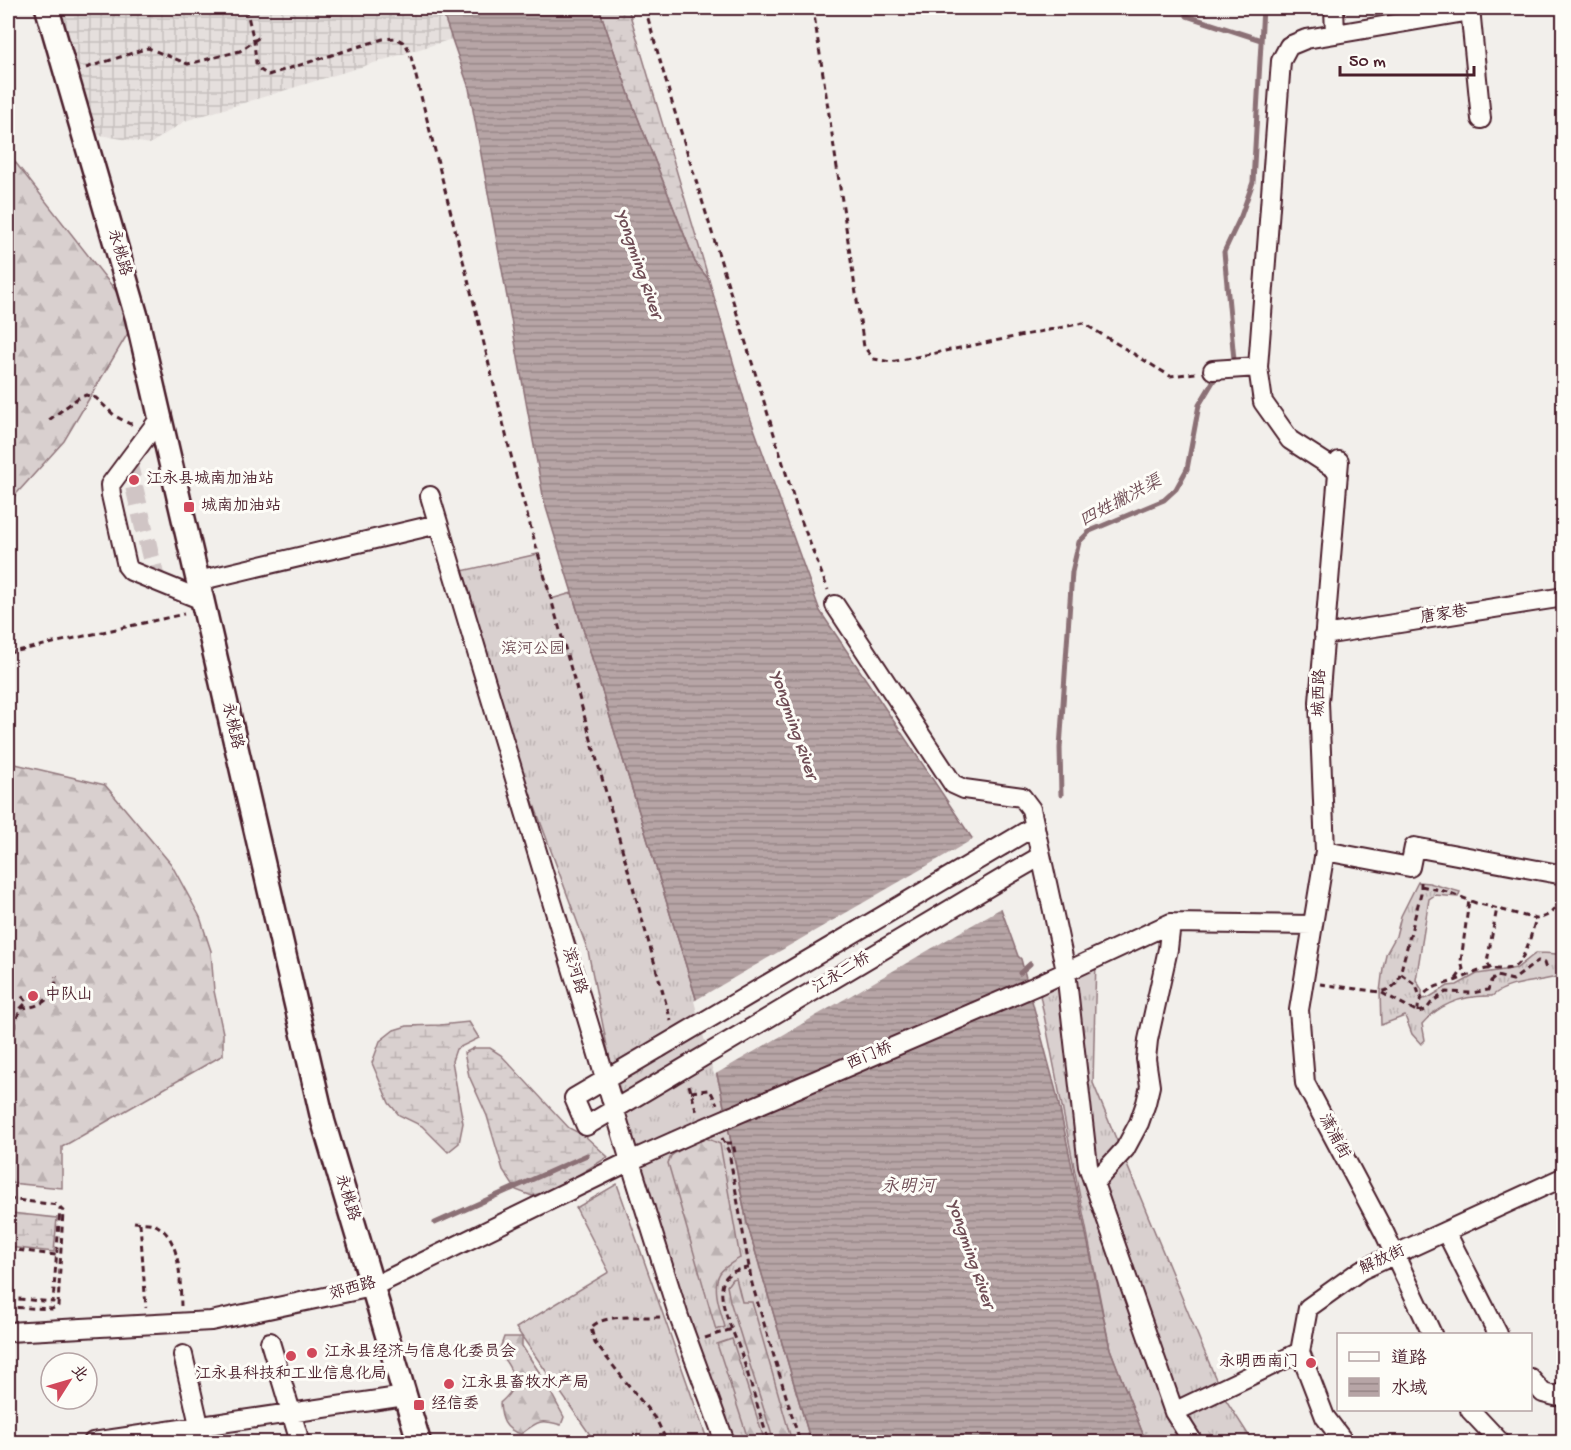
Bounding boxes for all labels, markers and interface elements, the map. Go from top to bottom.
scale bar [1340,39,1474,77]
text: 50 m [1349,52,1386,73]
water label: Yongming River [610,207,668,324]
street label: 永桃路 [102,227,136,279]
place label: 江永县城南加油站 [146,469,274,490]
water label: 四姓撇洪渠 [1076,470,1167,532]
marker: 江永县城南加油站 [127,473,141,487]
place label: 城南加油站 [201,496,281,517]
marker: 城南加油站 [182,500,196,514]
street label: 唐家巷 [1418,601,1469,629]
park label: 滨河公园 [501,639,565,660]
water label: Yongming River [765,668,823,785]
street label: 城西路 [1309,669,1331,717]
street label: 永桃路 [216,700,248,752]
street label: 滨河路 [557,945,591,997]
street label: 江永二桥 [809,948,874,999]
place label: 中队山 [45,985,93,1006]
marker: 中队山 [26,989,40,1003]
street label: 西门桥 [844,1038,896,1075]
street label: 潇浦街 [1313,1110,1354,1163]
street label: 永桃路 [330,1172,364,1224]
water label: 永明河 [881,1176,938,1198]
water label: Yongming River [942,1197,1000,1314]
street label: 解放街 [1356,1240,1409,1280]
street label: 郊西路 [327,1273,379,1305]
legend [1337,1333,1532,1411]
place label: 江永县经济与信息化委员会 [324,1342,516,1363]
marker: 江永县经济与信息化委员会 [305,1346,319,1360]
text: 道路 [1391,1348,1427,1370]
marker: 江永县科技和工业信息化局 [284,1349,298,1363]
north arrow [39,1351,99,1411]
place label: 永明西南门 [1219,1352,1299,1373]
marker: 永明西南门 [1304,1356,1318,1370]
text: 北 [66,1361,91,1386]
place label: 江永县科技和工业信息化局 [195,1364,387,1385]
place label: 江永县畜牧水产局 [461,1373,589,1394]
marker: 江永县畜牧水产局 [442,1377,456,1391]
text: 水域 [1391,1378,1427,1400]
place label: 经信委 [431,1395,479,1415]
marker: 经信委 [412,1398,426,1412]

